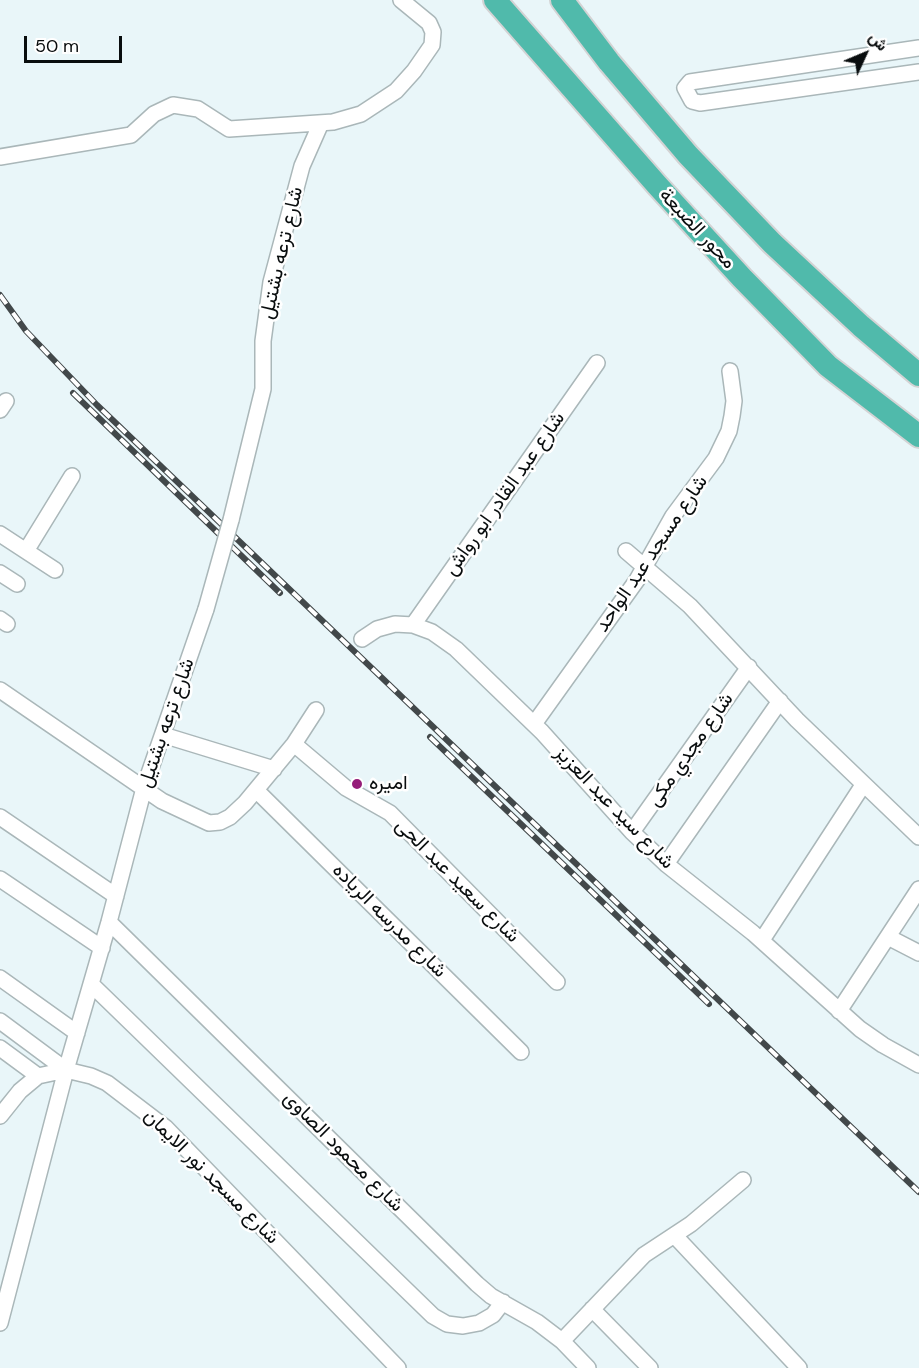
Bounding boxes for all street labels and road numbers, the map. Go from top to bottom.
street label: شارع ترعه بشتيل [255,184,309,322]
street label: محور الضبعة [654,184,740,274]
street label: شارع عبد القادر ابو رواش [439,407,571,581]
street label: شارع مسجد عبد الواحد [591,471,713,637]
street label: شارع ترعه بشتيل [134,655,200,791]
street label: شارع مجدي مكى [643,688,739,812]
street label: شارع سيد عبد العزيز [549,741,679,875]
street label: شارع سعيد عبد الحى [390,814,524,948]
street label: شارع مدرسه الرياده [327,859,451,983]
street label: شارع محمود الصاوى [278,1087,408,1217]
street label: شارع مسجد نور الايمان [138,1104,284,1250]

